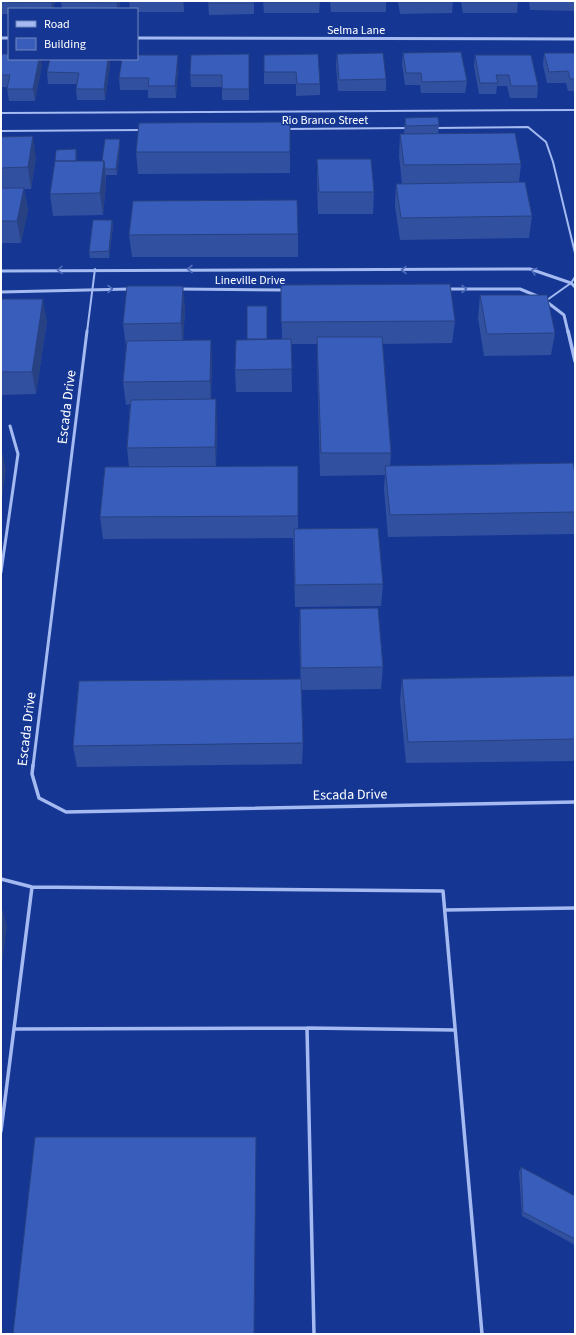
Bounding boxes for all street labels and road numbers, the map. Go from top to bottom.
street label: Selma Lane [327,22,385,39]
street label: Rio Branco Street [282,112,368,129]
street label: Lineville Drive [215,272,285,289]
street label: Escada Drive [53,369,81,445]
street label: Escada Drive [13,691,41,767]
street label: Escada Drive [313,784,387,806]

